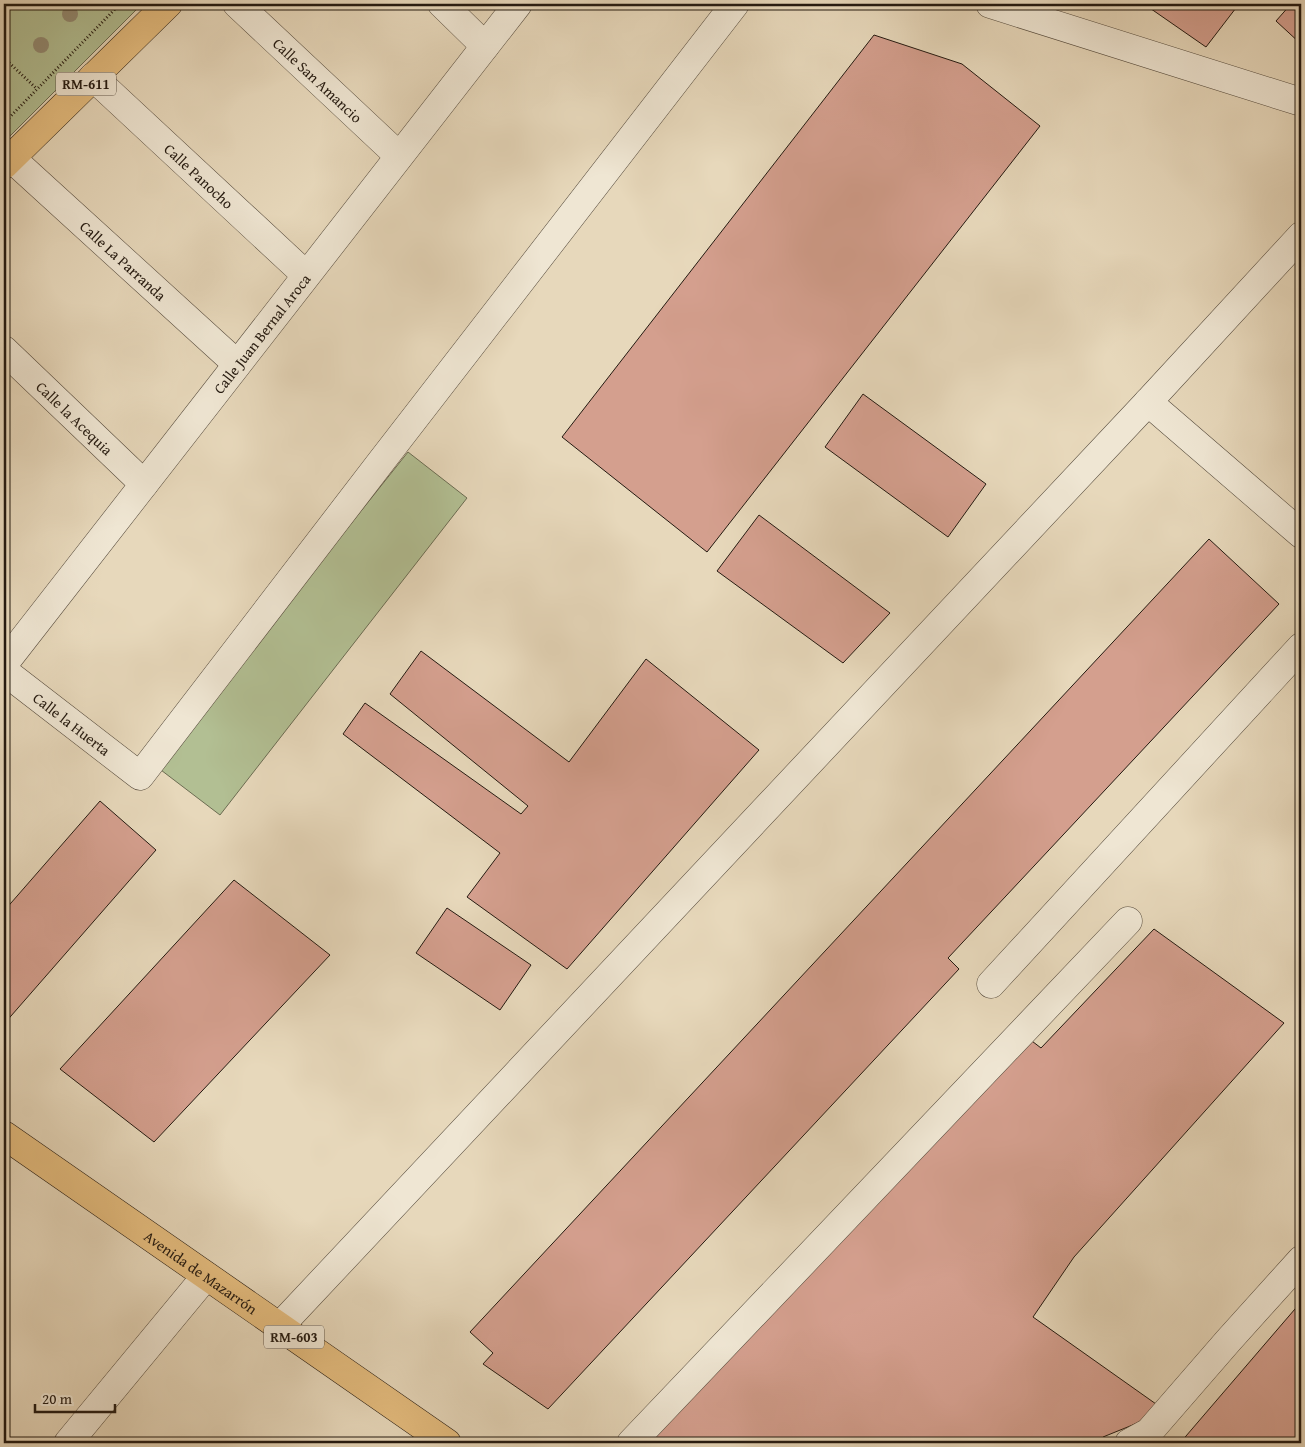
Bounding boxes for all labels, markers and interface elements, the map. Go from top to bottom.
street label: Calle San Amancio [269,33,368,127]
road number: RM-611 [56,72,116,96]
street label: Calle Panocho [160,138,239,214]
street label: Calle La Parranda [76,216,171,305]
street label: Calle Juan Bernal Aroca [208,269,315,398]
street label: Calle la Acequia [32,376,118,460]
street label: Calle la Huerta [29,687,115,760]
street label: Avenida de Mazarrón [140,1225,262,1319]
road number: RM-603 [264,1325,324,1348]
scale bar [35,1382,115,1414]
text: 20 m [42,1388,73,1409]

